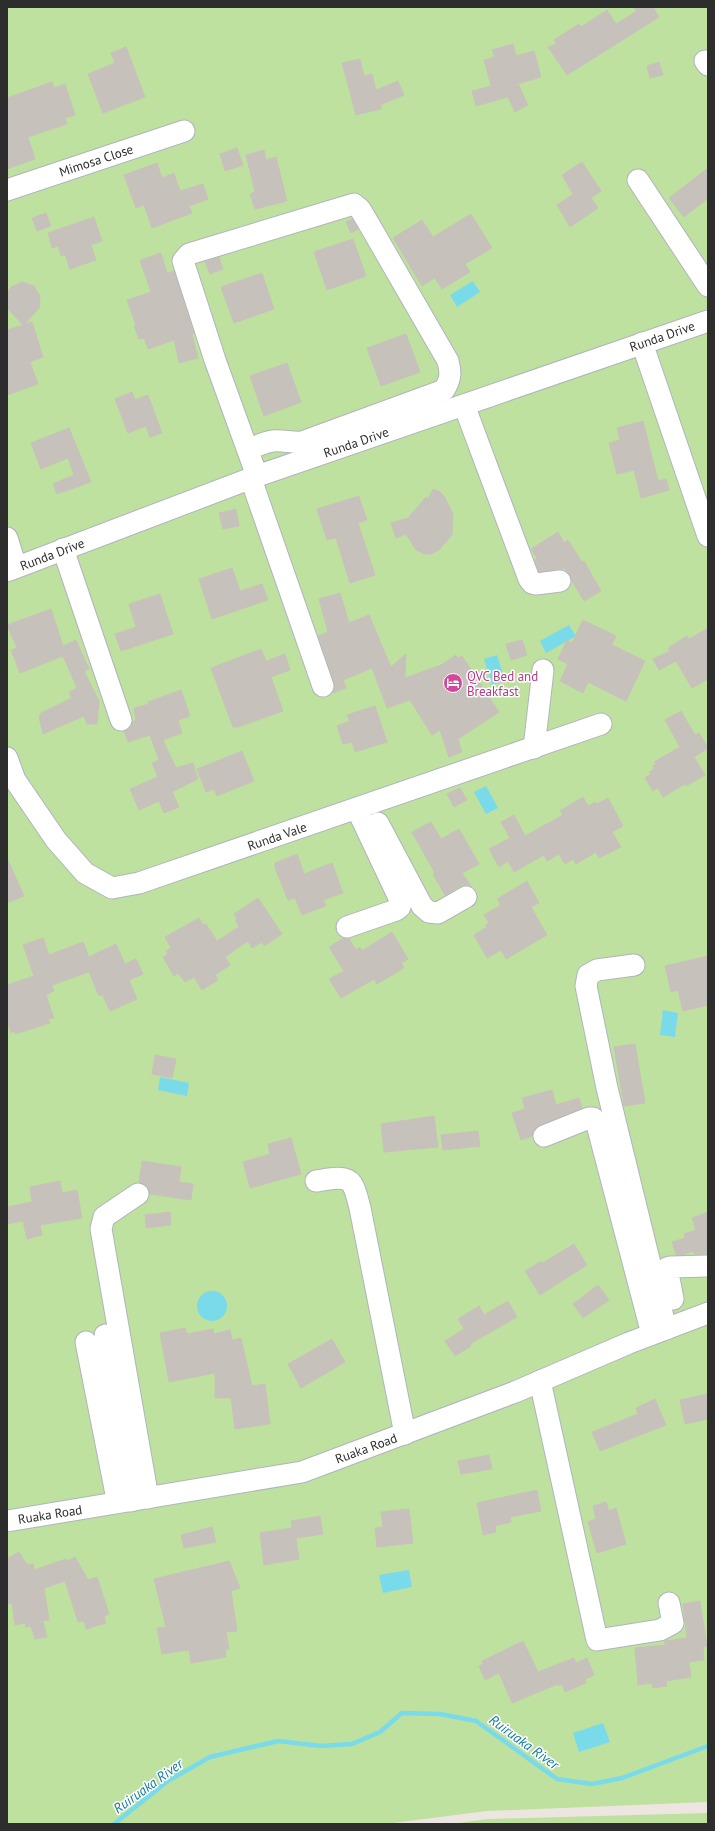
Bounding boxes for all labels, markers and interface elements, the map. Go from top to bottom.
street label: Mimosa Close [57,141,135,180]
street label: Runda Drive [627,317,697,356]
street label: Runda Drive [321,423,391,462]
street label: Runda Drive [17,534,87,575]
place label: QVC Bed and Breakfast [467,668,538,700]
hotel icon: QVC Bed and Breakfast [442,672,464,694]
street label: Runda Vale [245,818,309,855]
street label: Ruaka Road [333,1429,399,1468]
street label: Ruaka Road [17,1501,83,1528]
water label: Ruiruaka River [486,1711,564,1774]
water label: Ruiruaka River [110,1754,188,1817]

